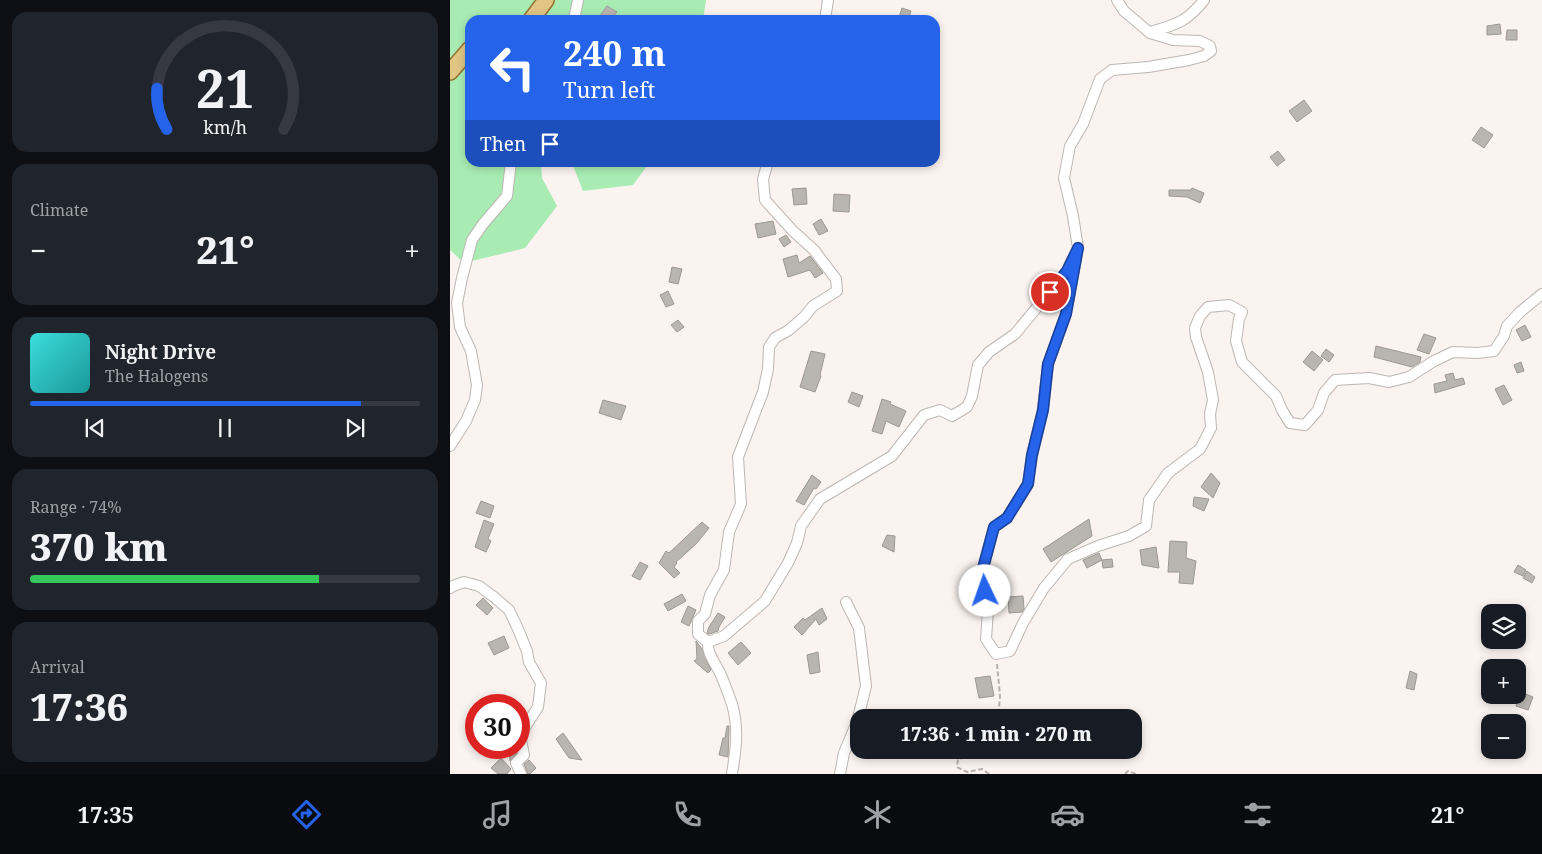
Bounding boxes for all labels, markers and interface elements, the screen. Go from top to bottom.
text: 240 m [563,29,666,76]
icon: left [480,35,545,100]
text: 21 [196,52,254,123]
text: Turn left [563,74,655,104]
text: km/h [203,115,247,139]
icon: arrive [536,130,564,158]
text: Then [480,131,526,157]
text: Climate [30,199,88,221]
text: 21° [196,223,254,275]
text: − [30,231,46,269]
text: + [404,231,420,269]
pin [1029,271,1071,313]
icon: arrive [1036,278,1064,306]
text: Night Drive [105,339,216,365]
text: The Halogens [105,365,208,387]
icon: previous [81,414,109,442]
icon: pause [211,414,239,442]
icon: next [341,414,369,442]
text: Range · 74% [30,496,122,518]
text: 370 km [30,520,168,572]
position arrow [958,564,1010,616]
map controls [1481,604,1526,759]
button: layers [1481,604,1526,649]
text: Arrival [30,656,85,678]
button: + [1481,659,1526,704]
text: 17:36 [30,680,128,732]
speed limit sign: 30 [465,694,530,759]
button: − [1481,714,1526,759]
text: 17:36 · 1 min · 270 m [900,721,1092,747]
icon: directions [289,797,324,832]
icon: music [480,797,515,832]
icon: phone [670,797,705,832]
icon: climate [860,797,895,832]
icon: car [1050,797,1085,832]
icon: filters [1240,797,1275,832]
text: 17:35 [78,799,134,829]
text: 21° [1431,799,1464,829]

